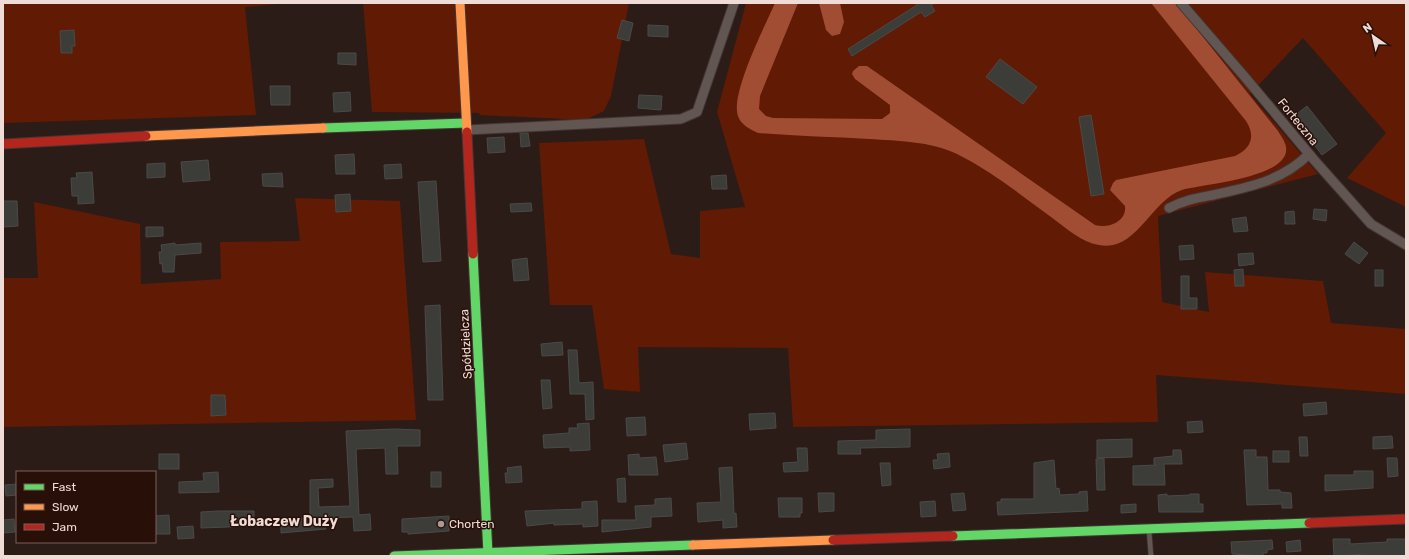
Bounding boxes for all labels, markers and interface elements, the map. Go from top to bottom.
north arrow [1353,16,1393,56]
text: N [1361,20,1375,36]
street label: Forteczna [1275,96,1321,148]
street label: Spółdzielcza [457,309,475,379]
legend [16,471,156,543]
text: Fast [52,480,76,494]
text: Slow [52,500,79,514]
district label: Łobaczew Duży [230,513,338,530]
place label: Chorten [449,517,494,531]
marker: Chorten [436,519,446,529]
text: Jam [52,520,77,534]

